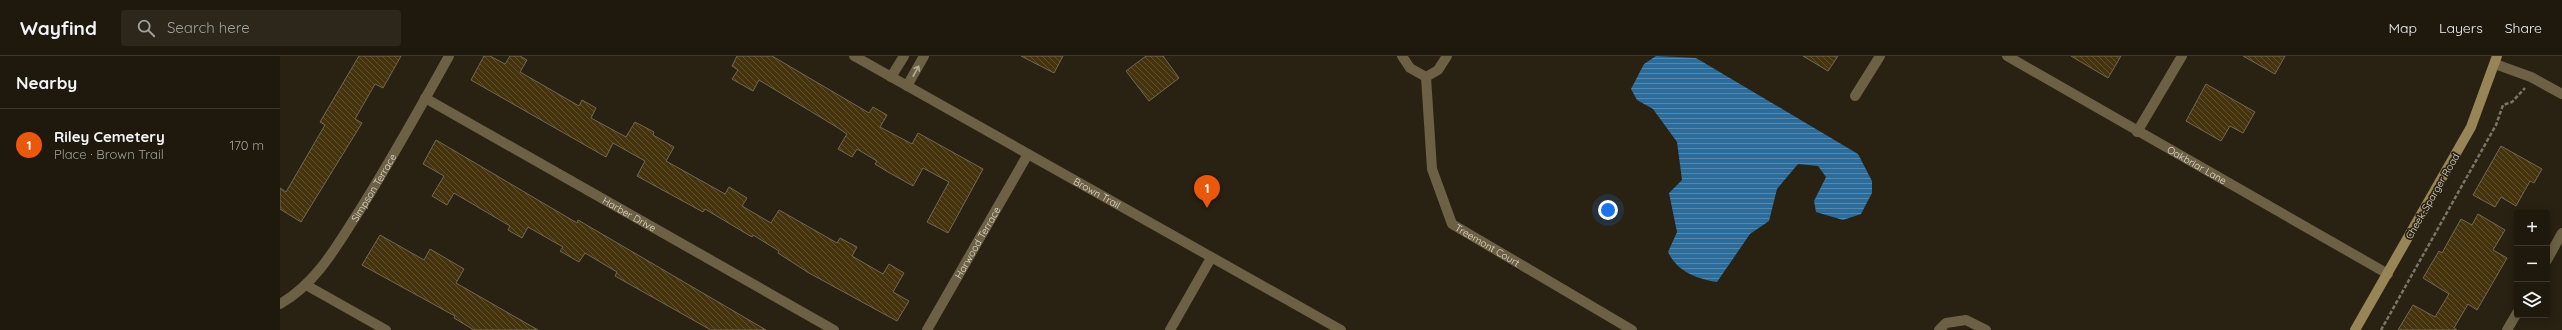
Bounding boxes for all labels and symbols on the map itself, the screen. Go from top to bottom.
one-way arrow [912,65,920,77]
street label: Oakbriar Lane [2165,143,2229,188]
street label: Simpson Terrace [348,151,400,224]
street label: Cheek-Sparger Road [2402,151,2462,242]
street label: Brown Trail [1071,175,1123,212]
pin: 1 [1194,175,1220,208]
street label: Harber Drive [600,194,659,235]
your location [1598,200,1618,220]
street label: Harwood Terrace [952,204,1004,281]
street label: Treemont Court [1453,221,1523,270]

